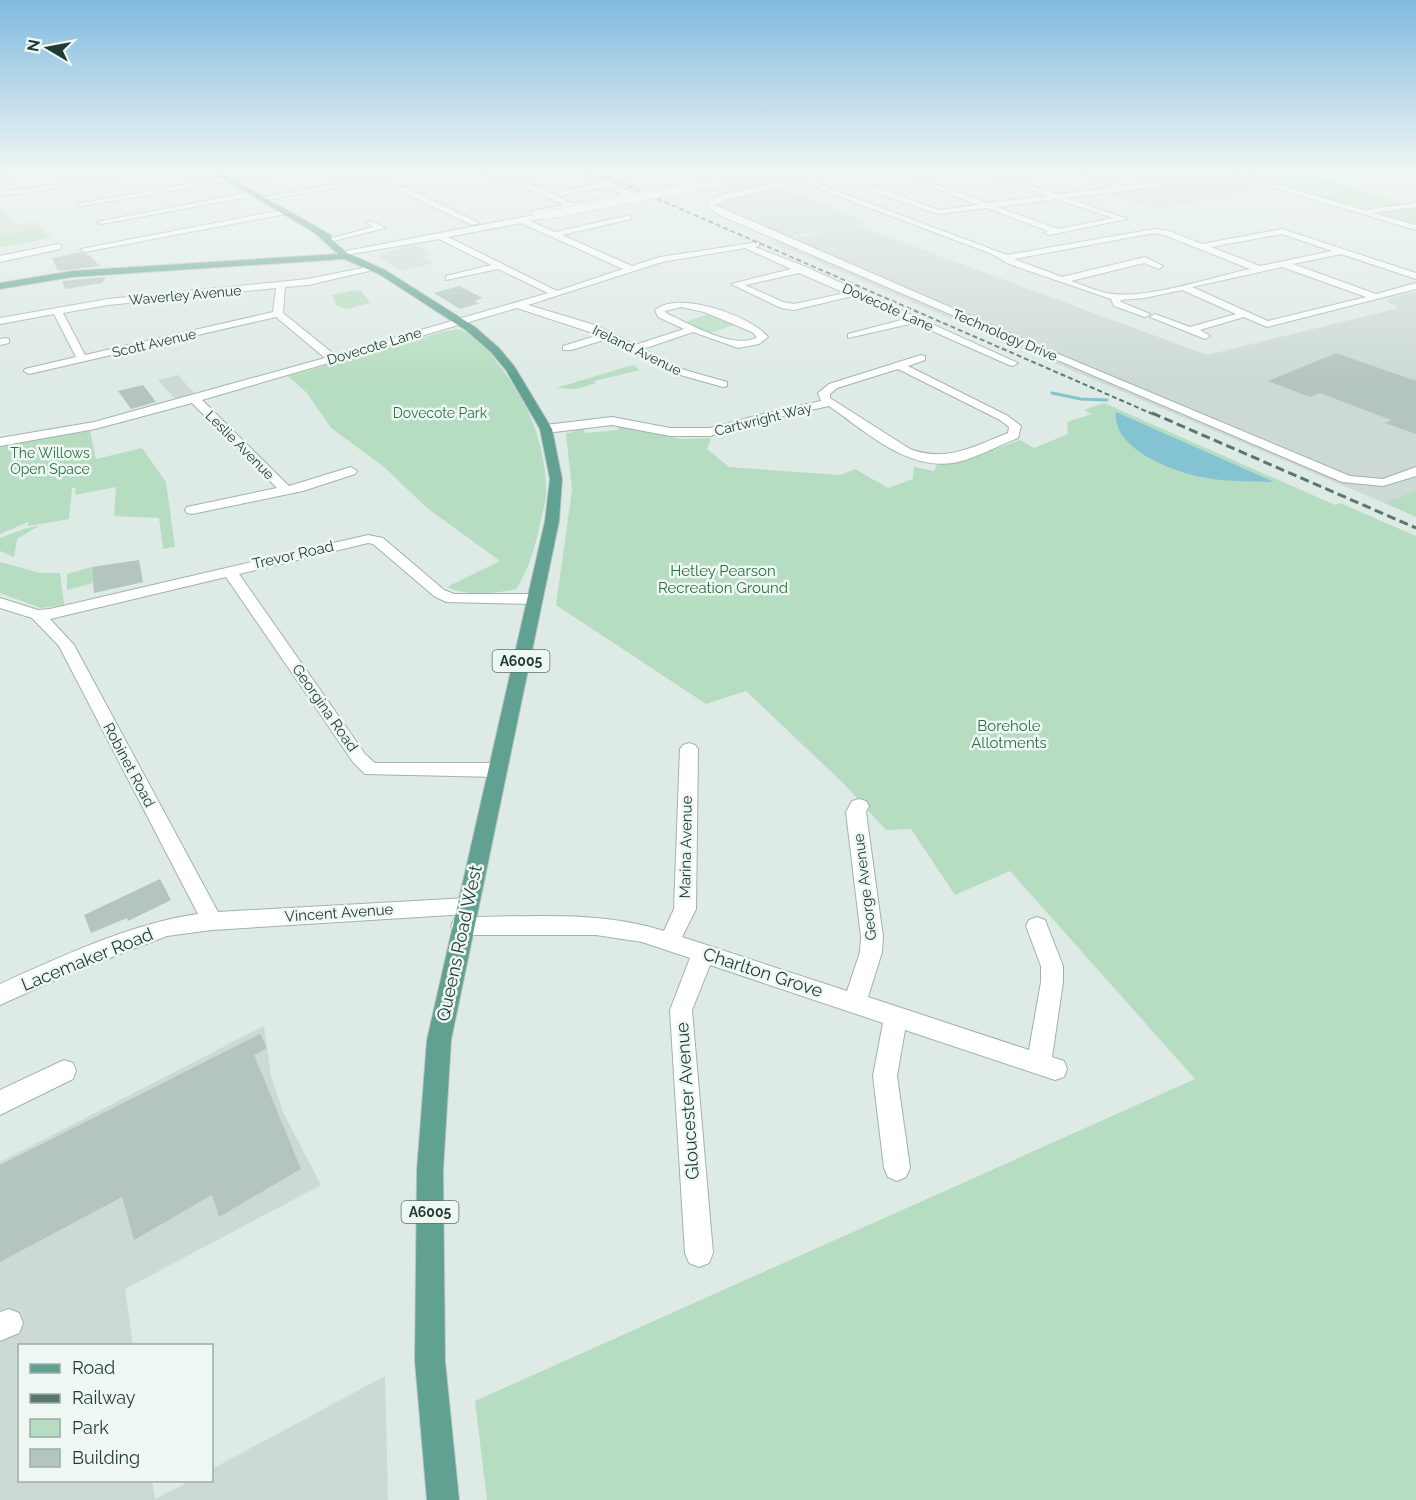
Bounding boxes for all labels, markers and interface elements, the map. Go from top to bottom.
north arrow [18,18,78,78]
text: N [23,38,44,53]
street label: Dovecote Lane [840,280,936,334]
street label: Waverley Avenue [128,282,242,308]
street label: Technology Drive [950,306,1060,364]
street label: Ireland Avenue [590,322,684,378]
street label: Dovecote Lane [325,324,423,368]
street label: Scott Avenue [110,326,198,360]
street label: Cartwright Way [713,399,814,439]
park label: Dovecote Park [393,405,488,421]
street label: Leslie Avenue [202,407,278,483]
park label: The Willows Open Space [10,445,90,477]
street label: Trevor Road [251,537,335,573]
park label: Hetley Pearson Recreation Ground [658,562,788,597]
road number: A6005 [492,650,550,672]
street label: Georgina Road [288,661,362,755]
park label: Borehole Allotments [971,717,1047,752]
street label: Robinet Road [99,720,159,810]
street label: Marina Avenue [676,795,696,899]
street label: George Avenue [849,832,880,942]
street label: Queens Road West [432,863,486,1023]
street label: Vincent Avenue [284,900,394,926]
street label: Lacemaker Road [18,923,156,995]
street label: Charlton Grove [700,943,826,1001]
street label: Gloucester Avenue [671,1021,703,1180]
road number: A6005 [402,1201,458,1223]
legend [18,1344,213,1482]
text: Road [72,1357,115,1378]
text: Railway [72,1387,136,1408]
text: Park [72,1417,109,1438]
text: Building [72,1447,140,1468]

